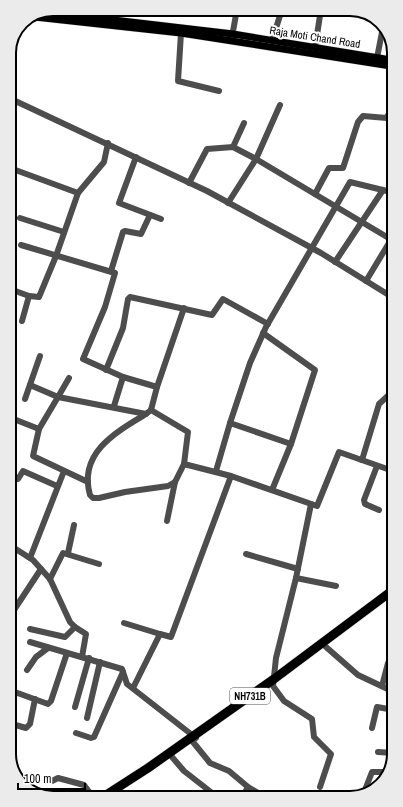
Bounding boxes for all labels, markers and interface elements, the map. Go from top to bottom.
street label: Raja Moti Chand Road [269,23,361,51]
road number: NH731B [230,688,270,704]
scale bar [18,765,85,791]
text: 100 m [24,771,51,787]

